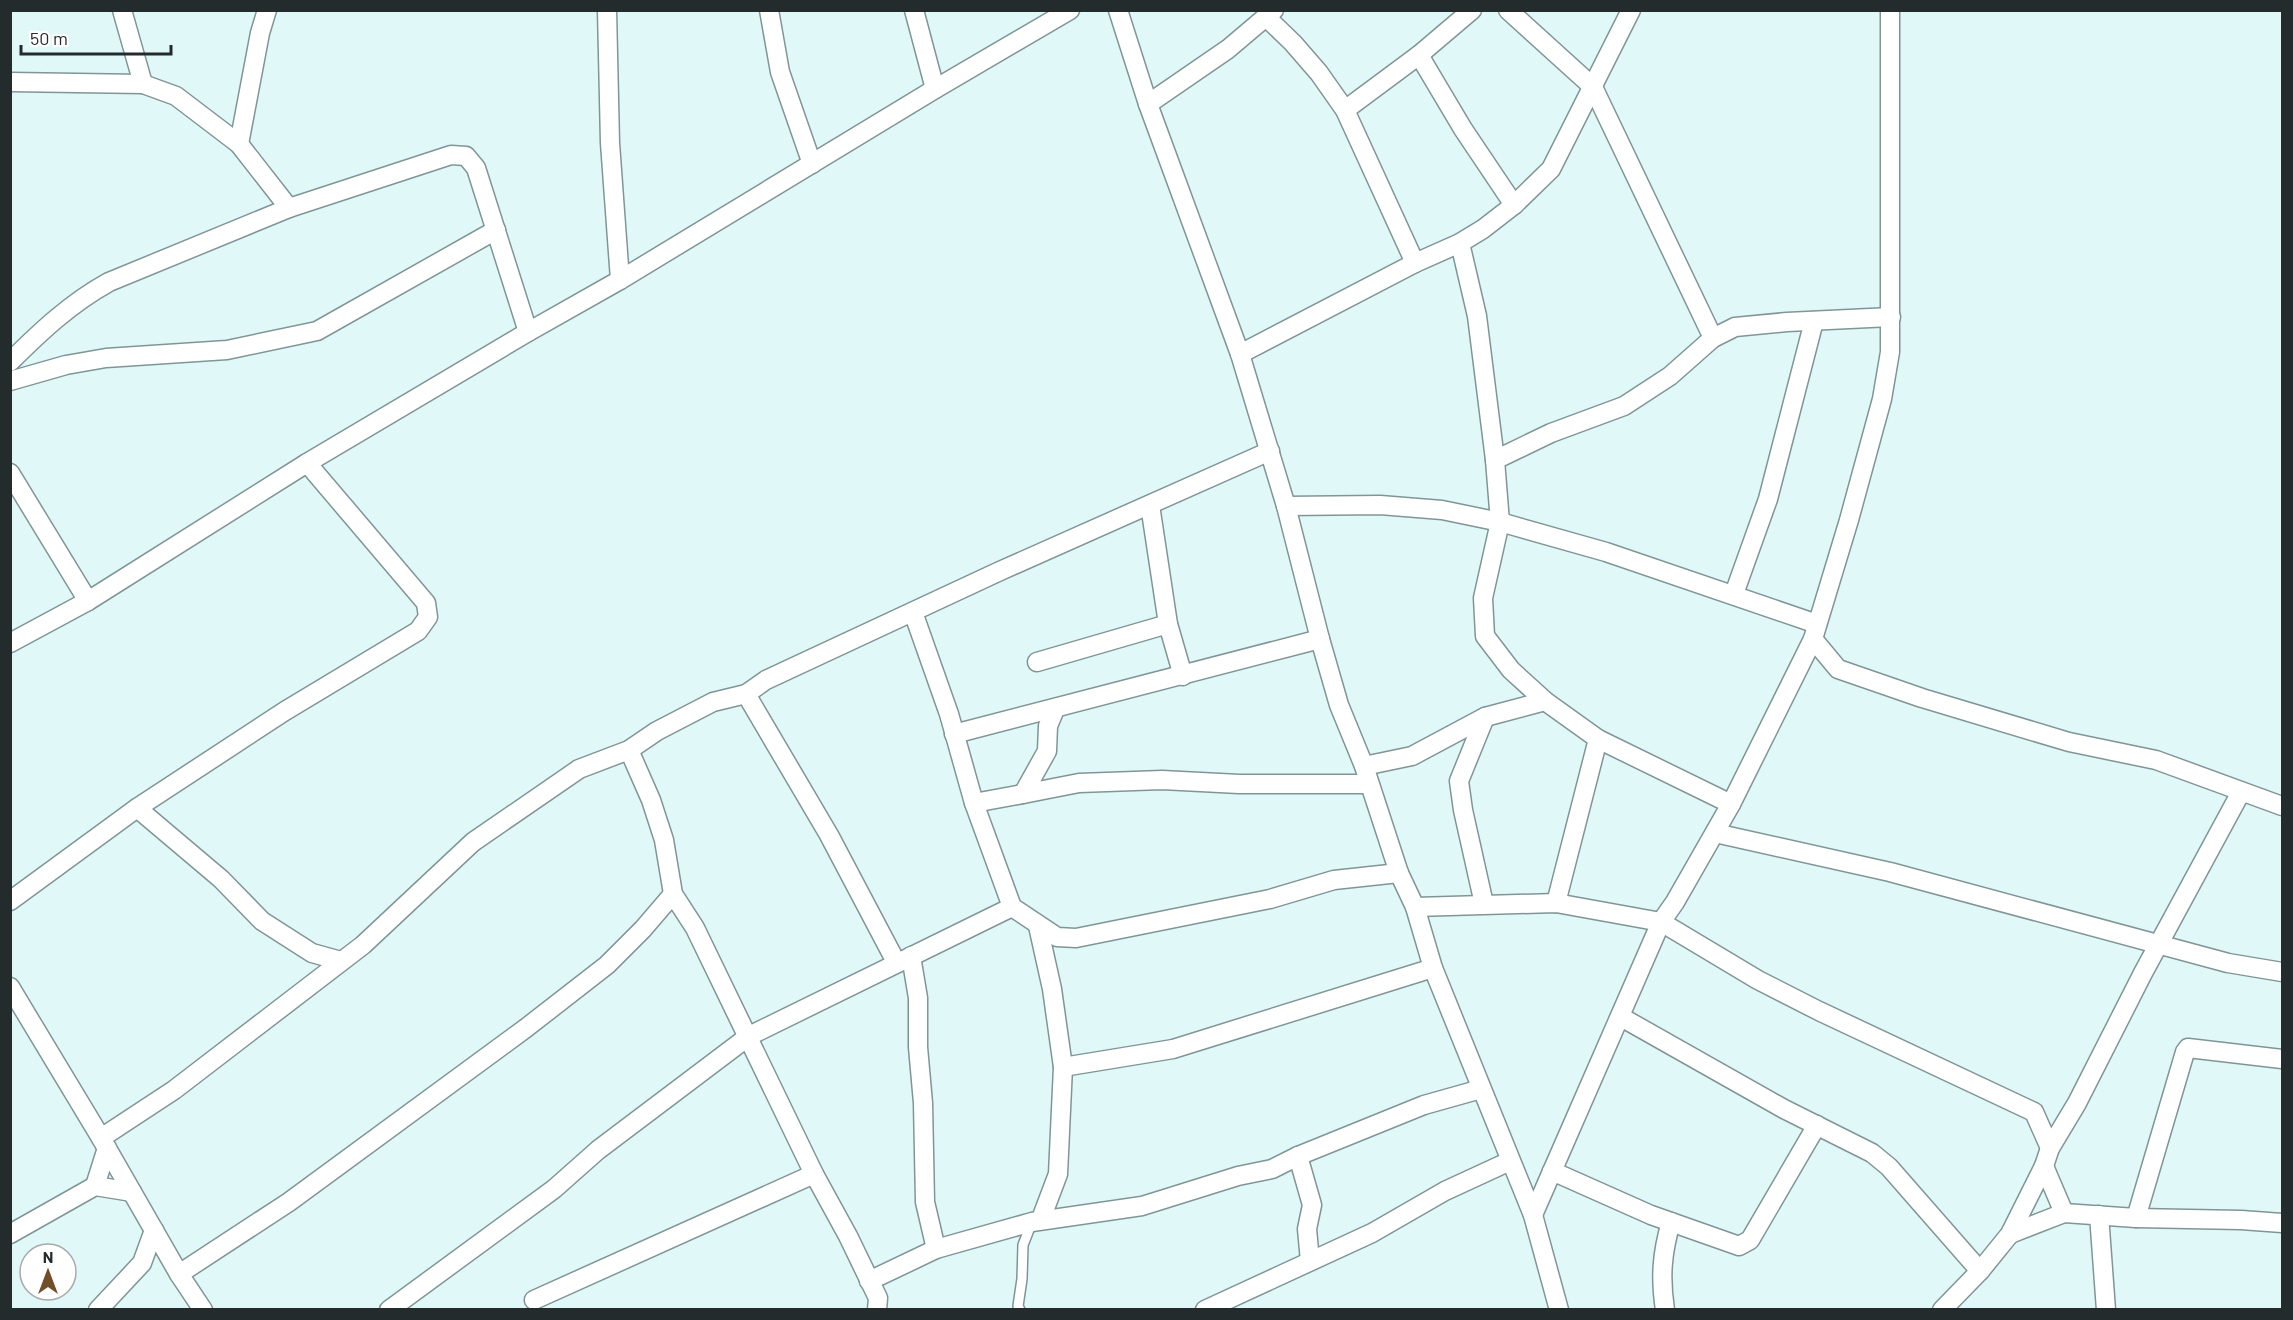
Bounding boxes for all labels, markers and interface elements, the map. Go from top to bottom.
scale bar [21,18,171,56]
text: 50 m [30,27,68,49]
north arrow [18,1242,78,1302]
text: N [43,1247,53,1266]

